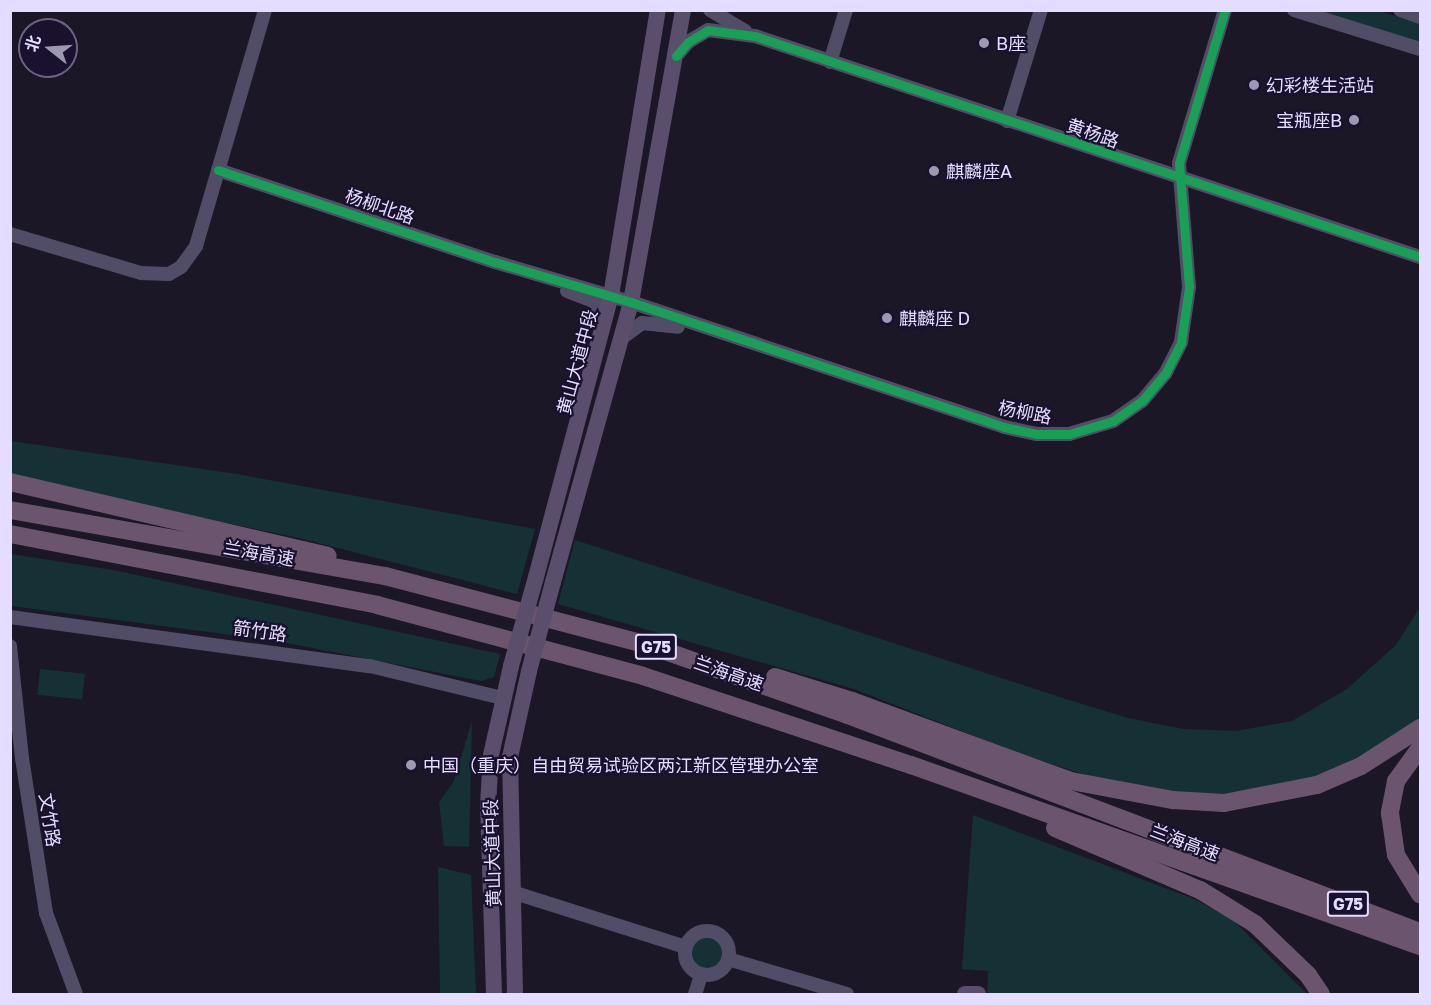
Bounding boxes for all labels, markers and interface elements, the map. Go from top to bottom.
north arrow [18,18,78,78]
place label: B座 [996,32,1026,54]
text: 北 [21,33,45,54]
marker: B座 [977,36,991,50]
place label: 幻彩楼生活站 [1266,74,1374,96]
marker: 幻彩楼生活站 [1247,78,1261,92]
place label: 宝瓶座B [1276,109,1342,131]
marker: 宝瓶座B [1347,113,1361,127]
street label: 黄杨路 [1064,114,1122,152]
place label: 麒麟座A [946,160,1012,182]
marker: 麒麟座A [927,164,941,178]
street label: 杨柳北路 [342,184,418,228]
street label: 黄山大道中段 [553,307,601,417]
place label: 麒麟座 D [899,307,970,329]
marker: 麒麟座 D [880,311,894,325]
street label: 杨柳路 [996,396,1054,428]
street label: 兰海高速 [222,536,296,570]
street label: 箭竹路 [232,617,288,645]
road number: G75 [634,634,678,660]
street label: 兰海高速 [691,651,767,695]
place label: 中国（重庆）自由贸易试验区两江新区管理办公室 [423,754,819,776]
marker: 中国（重庆）自由贸易试验区两江新区管理办公室 [404,758,418,772]
street label: 文竹路 [35,792,65,848]
street label: 黄山大道中段 [479,799,505,907]
street label: 兰海高速 [1148,819,1222,865]
road number: G75 [1326,891,1370,917]

